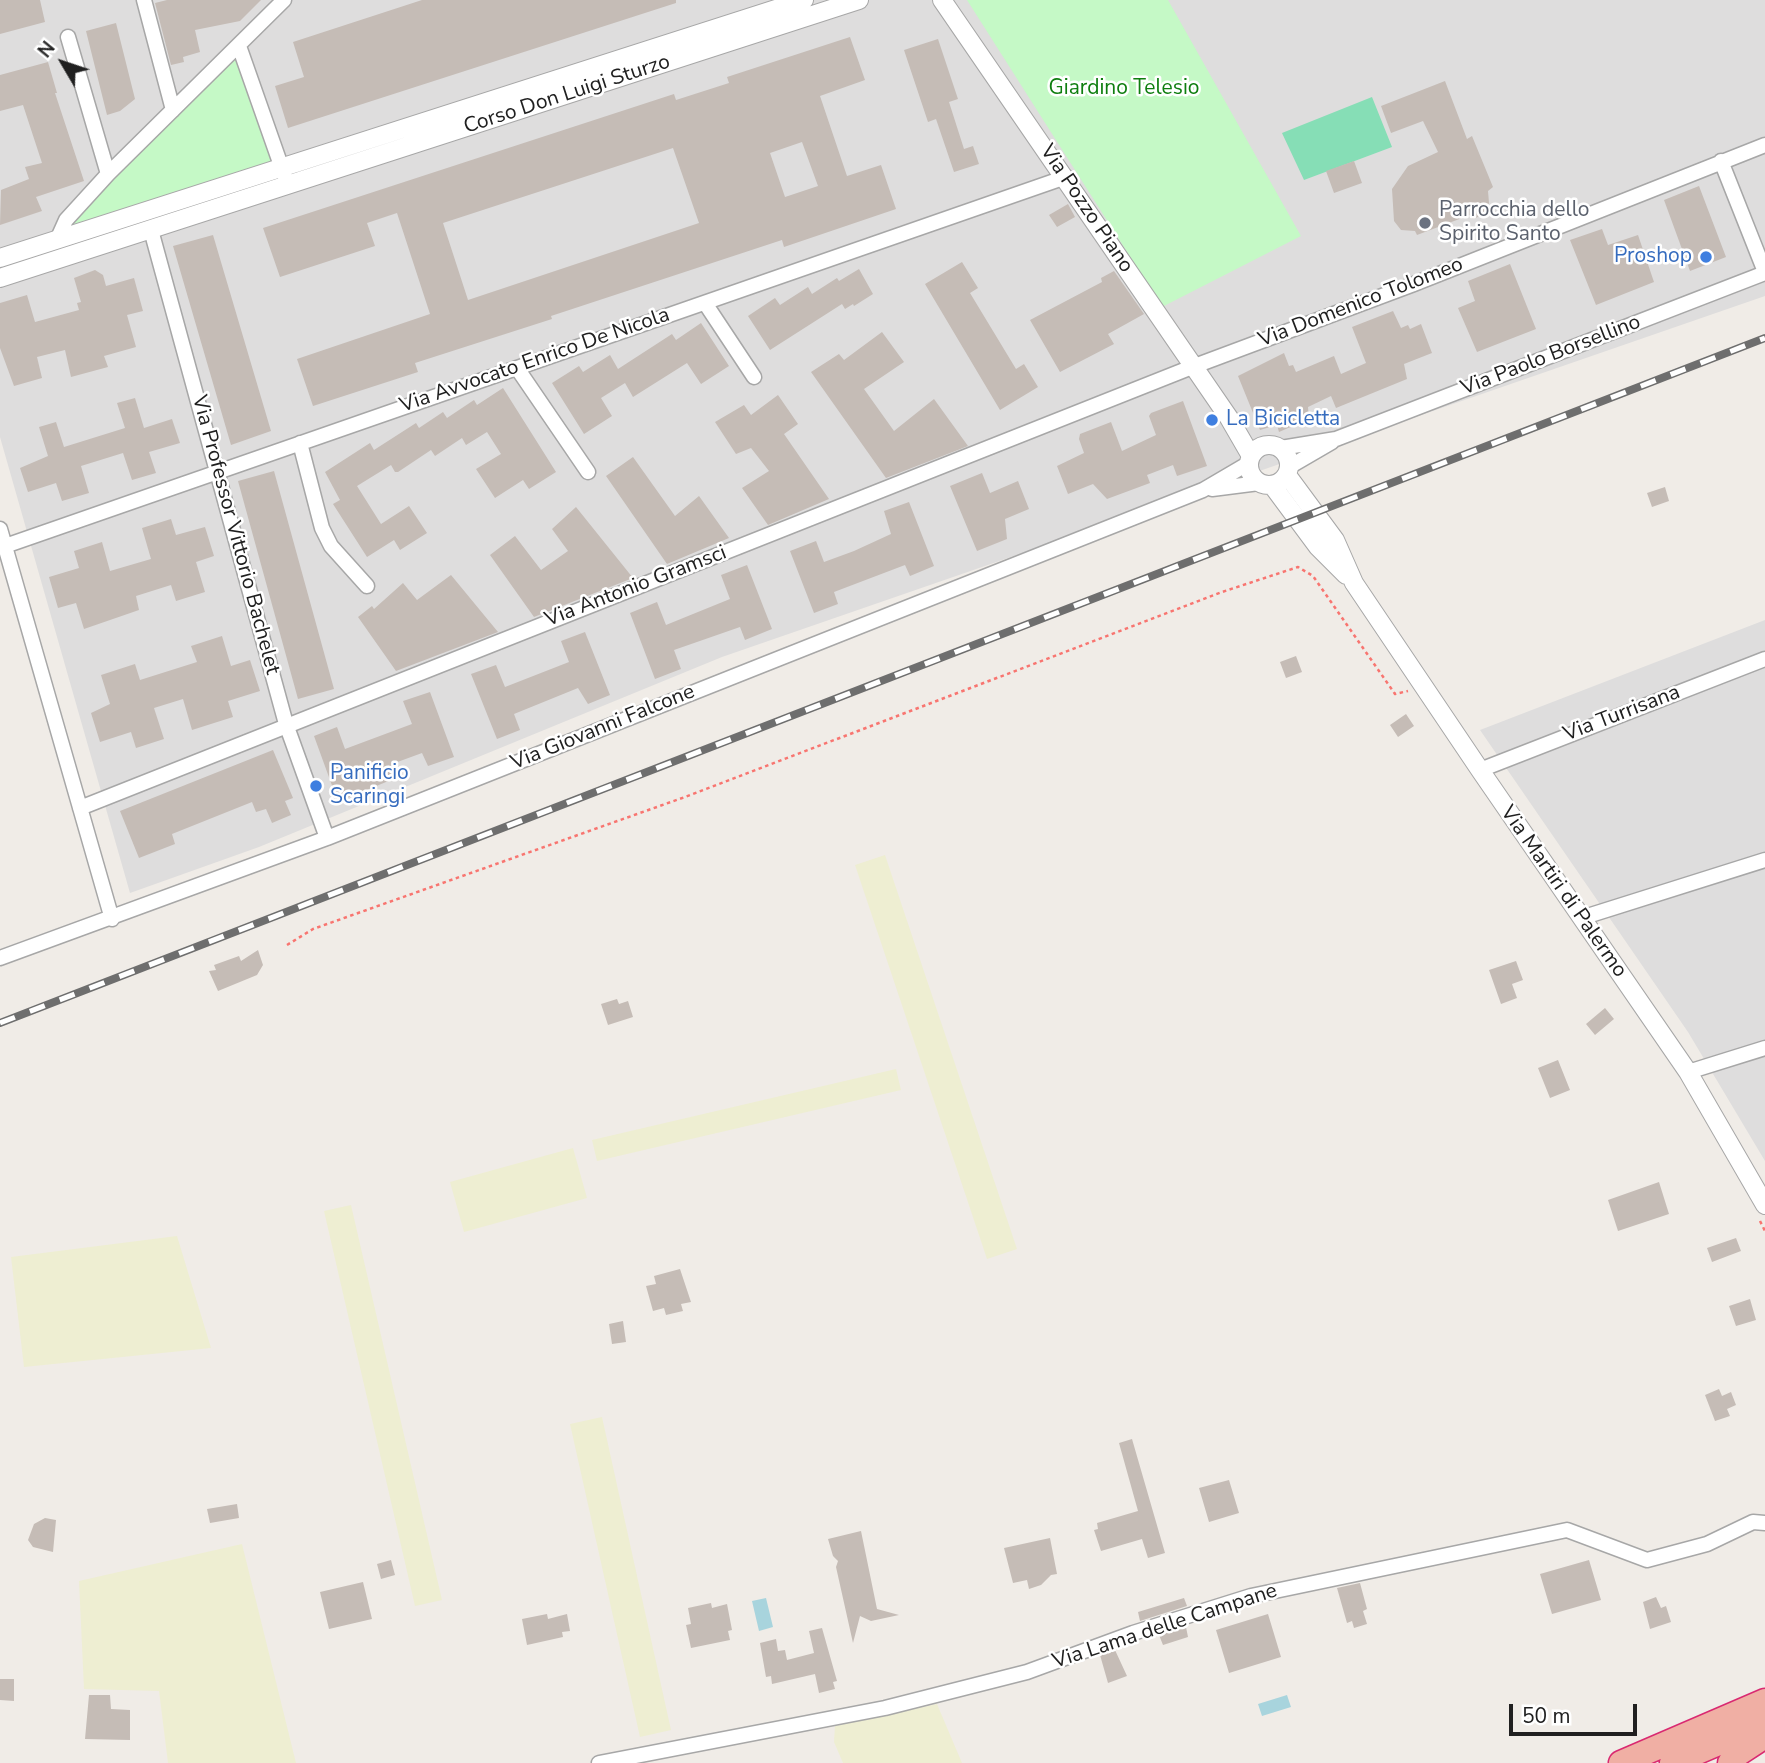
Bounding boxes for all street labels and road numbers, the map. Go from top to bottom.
street label: Corso Don Luigi Sturzo [461,50,673,140]
street label: Via Pozzo Piano [1034,140,1138,278]
street label: Via Domenico Tolomeo [1255,252,1467,354]
street label: Via Avvocato Enrico De Nicola [397,303,673,419]
street label: Via Paolo Borsellino [1458,310,1644,402]
street label: Via Professor Vittorio Bachelet [186,393,284,677]
street label: Via Antonio Gramsci [542,541,730,633]
street label: Via Giovanni Falcone [507,680,699,776]
street label: Via Turrisana [1560,680,1684,748]
street label: Via Martiri di Palermo [1494,801,1632,983]
street label: Via Lama delle Campane [1050,1579,1280,1675]

